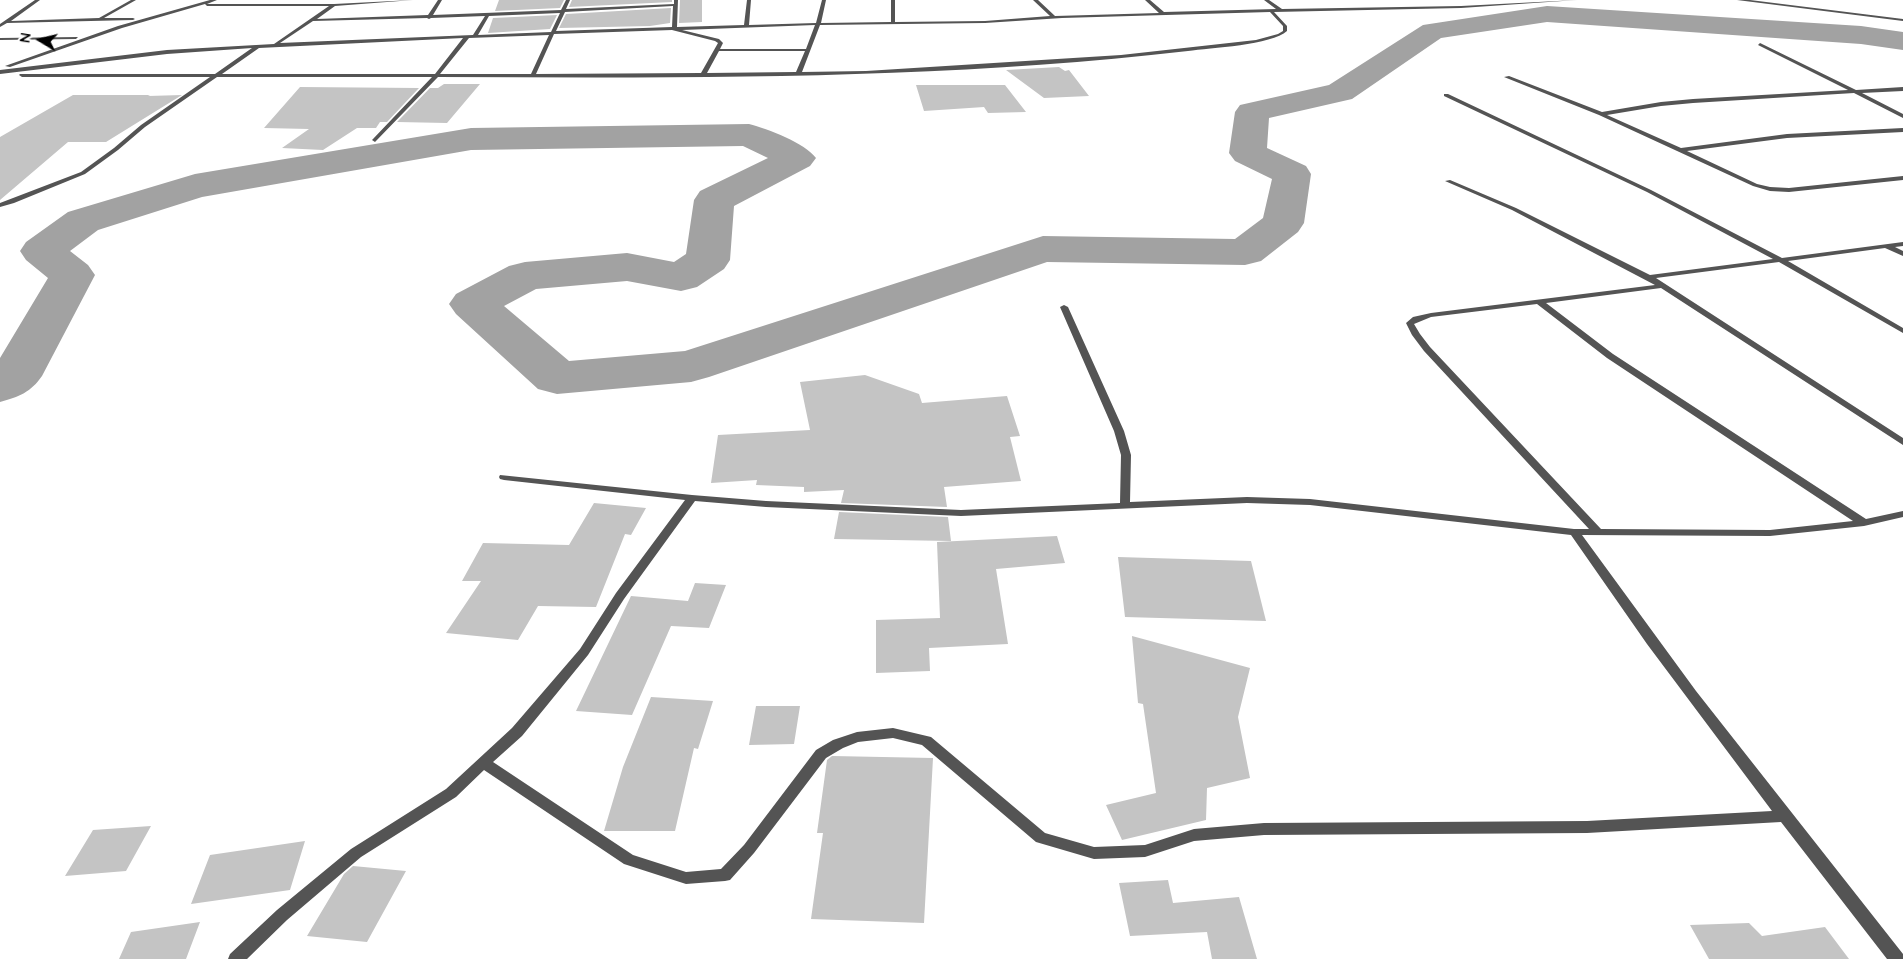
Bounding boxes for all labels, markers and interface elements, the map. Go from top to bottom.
north arrow [15,15,65,65]
text: N [15,31,35,44]

